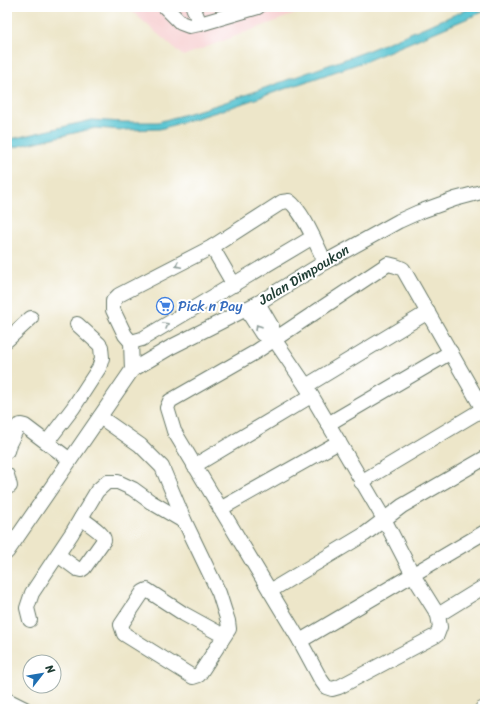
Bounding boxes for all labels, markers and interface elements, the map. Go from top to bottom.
street label: Jalan Dimpoukon [253,238,355,313]
one-way arrow [174,260,182,267]
place label: Pick n Pay [178,294,243,319]
supermarket icon: Pick n Pay [155,296,175,316]
one-way arrow [162,323,169,330]
one-way arrow [255,324,262,331]
north arrow [22,654,62,694]
text: N [40,660,60,678]

